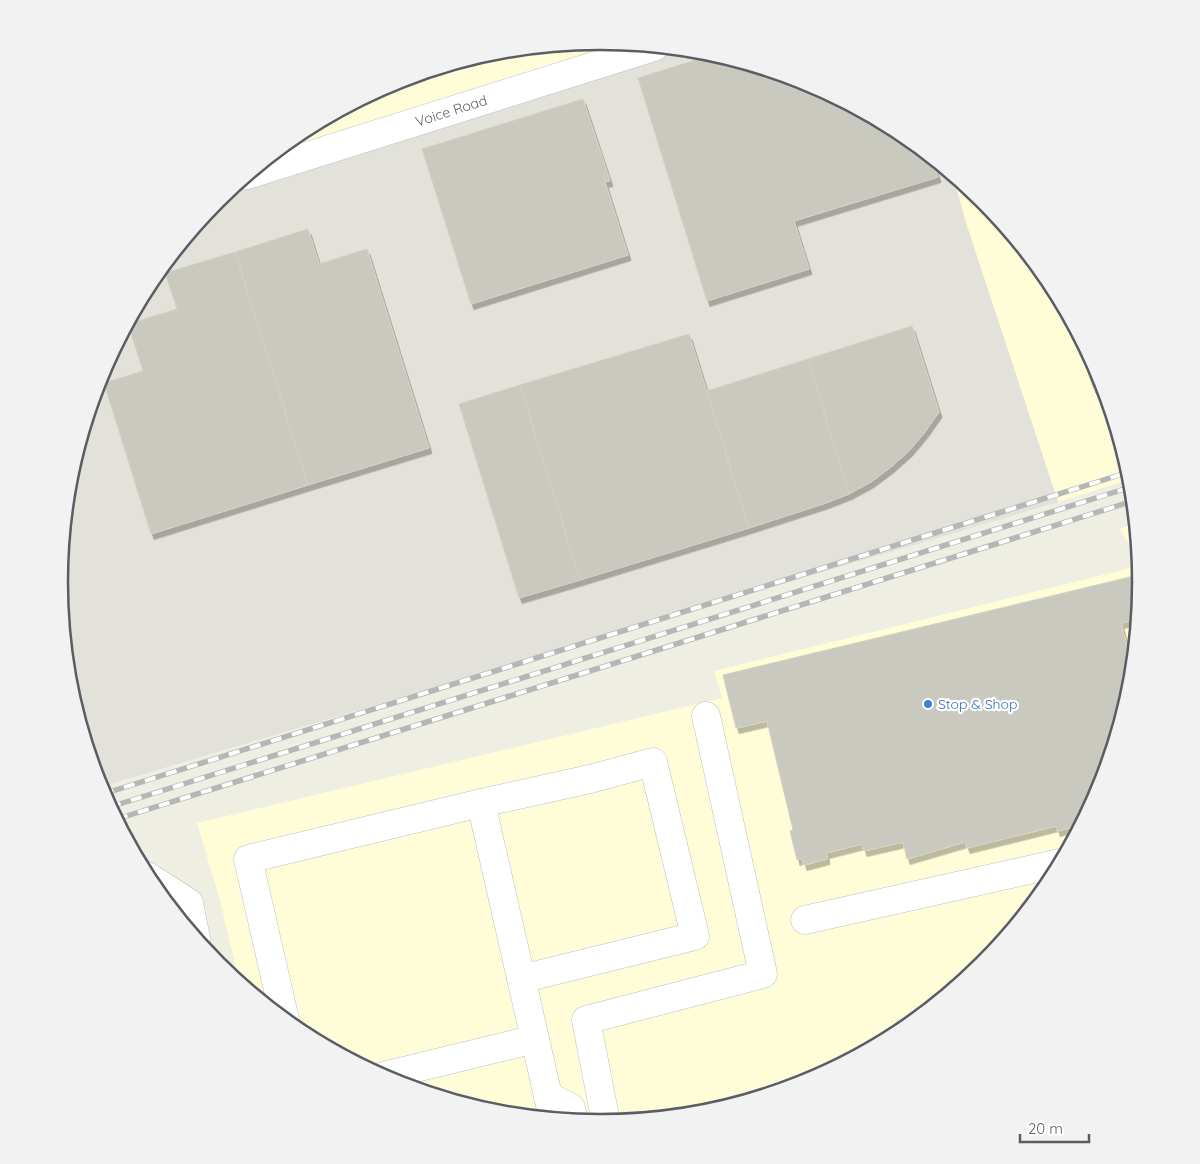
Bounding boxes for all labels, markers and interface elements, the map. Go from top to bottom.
street label: Voice Road [413,91,489,131]
place label: Stop & Shop [938,695,1017,713]
marker: Stop & Shop [922,698,934,710]
scale bar [1020,1112,1089,1144]
text: 20 m [1028,1119,1063,1138]

